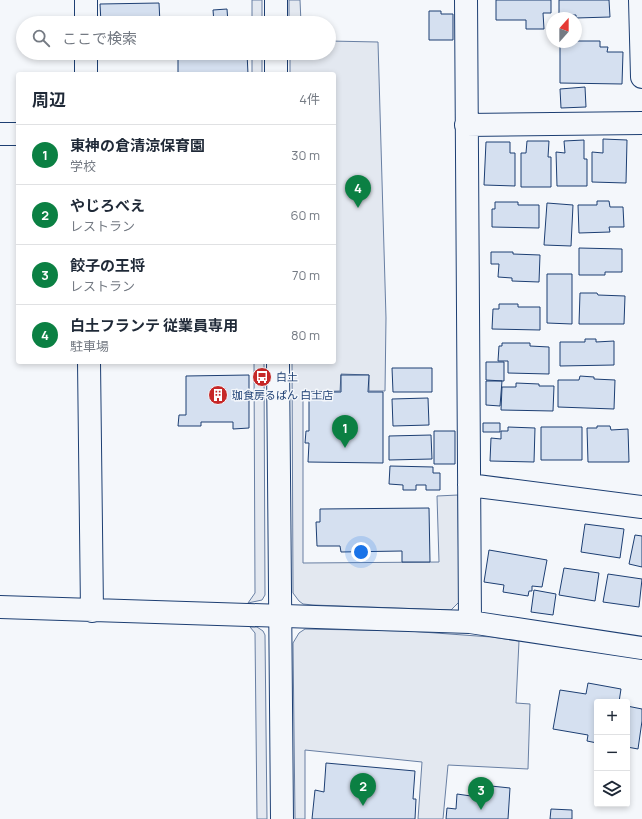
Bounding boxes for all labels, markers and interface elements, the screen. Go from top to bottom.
north arrow [546,12,582,48]
search box [16,16,336,60]
icon: search [30,27,52,49]
text: ここで検索 [62,28,137,49]
text: 周辺 [32,88,66,111]
text: 4件 [299,90,320,108]
text: 東神の倉清涼保育園 [70,135,205,156]
text: 1 [42,146,48,164]
text: 30 m [291,146,320,164]
text: 学校 [70,157,96,175]
pin: 4 [345,175,371,208]
text: やじろべえ [70,195,145,216]
text: 2 [41,206,49,224]
text: 60 m [290,206,320,224]
text: レストラン [70,217,135,235]
text: 餃子の王将 [70,255,145,276]
text: 3 [41,266,49,284]
text: 70 m [292,266,320,284]
text: レストラン [70,277,135,295]
text: 白土フランテ 従業員専用 [70,315,238,336]
text: 4 [41,326,49,344]
text: 80 m [291,326,320,344]
text: 駐車場 [70,337,109,355]
bus stop icon: 白土 [251,366,273,388]
place label: 白土 [276,369,298,384]
building icon: 珈食房るぱん 白土店 [207,384,229,406]
place label: 珈食房るぱん 白土店 [232,387,333,402]
pin: 1 [332,415,358,448]
your location [351,542,371,562]
map controls [594,699,630,807]
button: + [594,699,630,735]
button: − [594,735,630,771]
button: layers [594,771,630,807]
pin: 2 [350,773,376,806]
pin: 3 [468,777,494,810]

